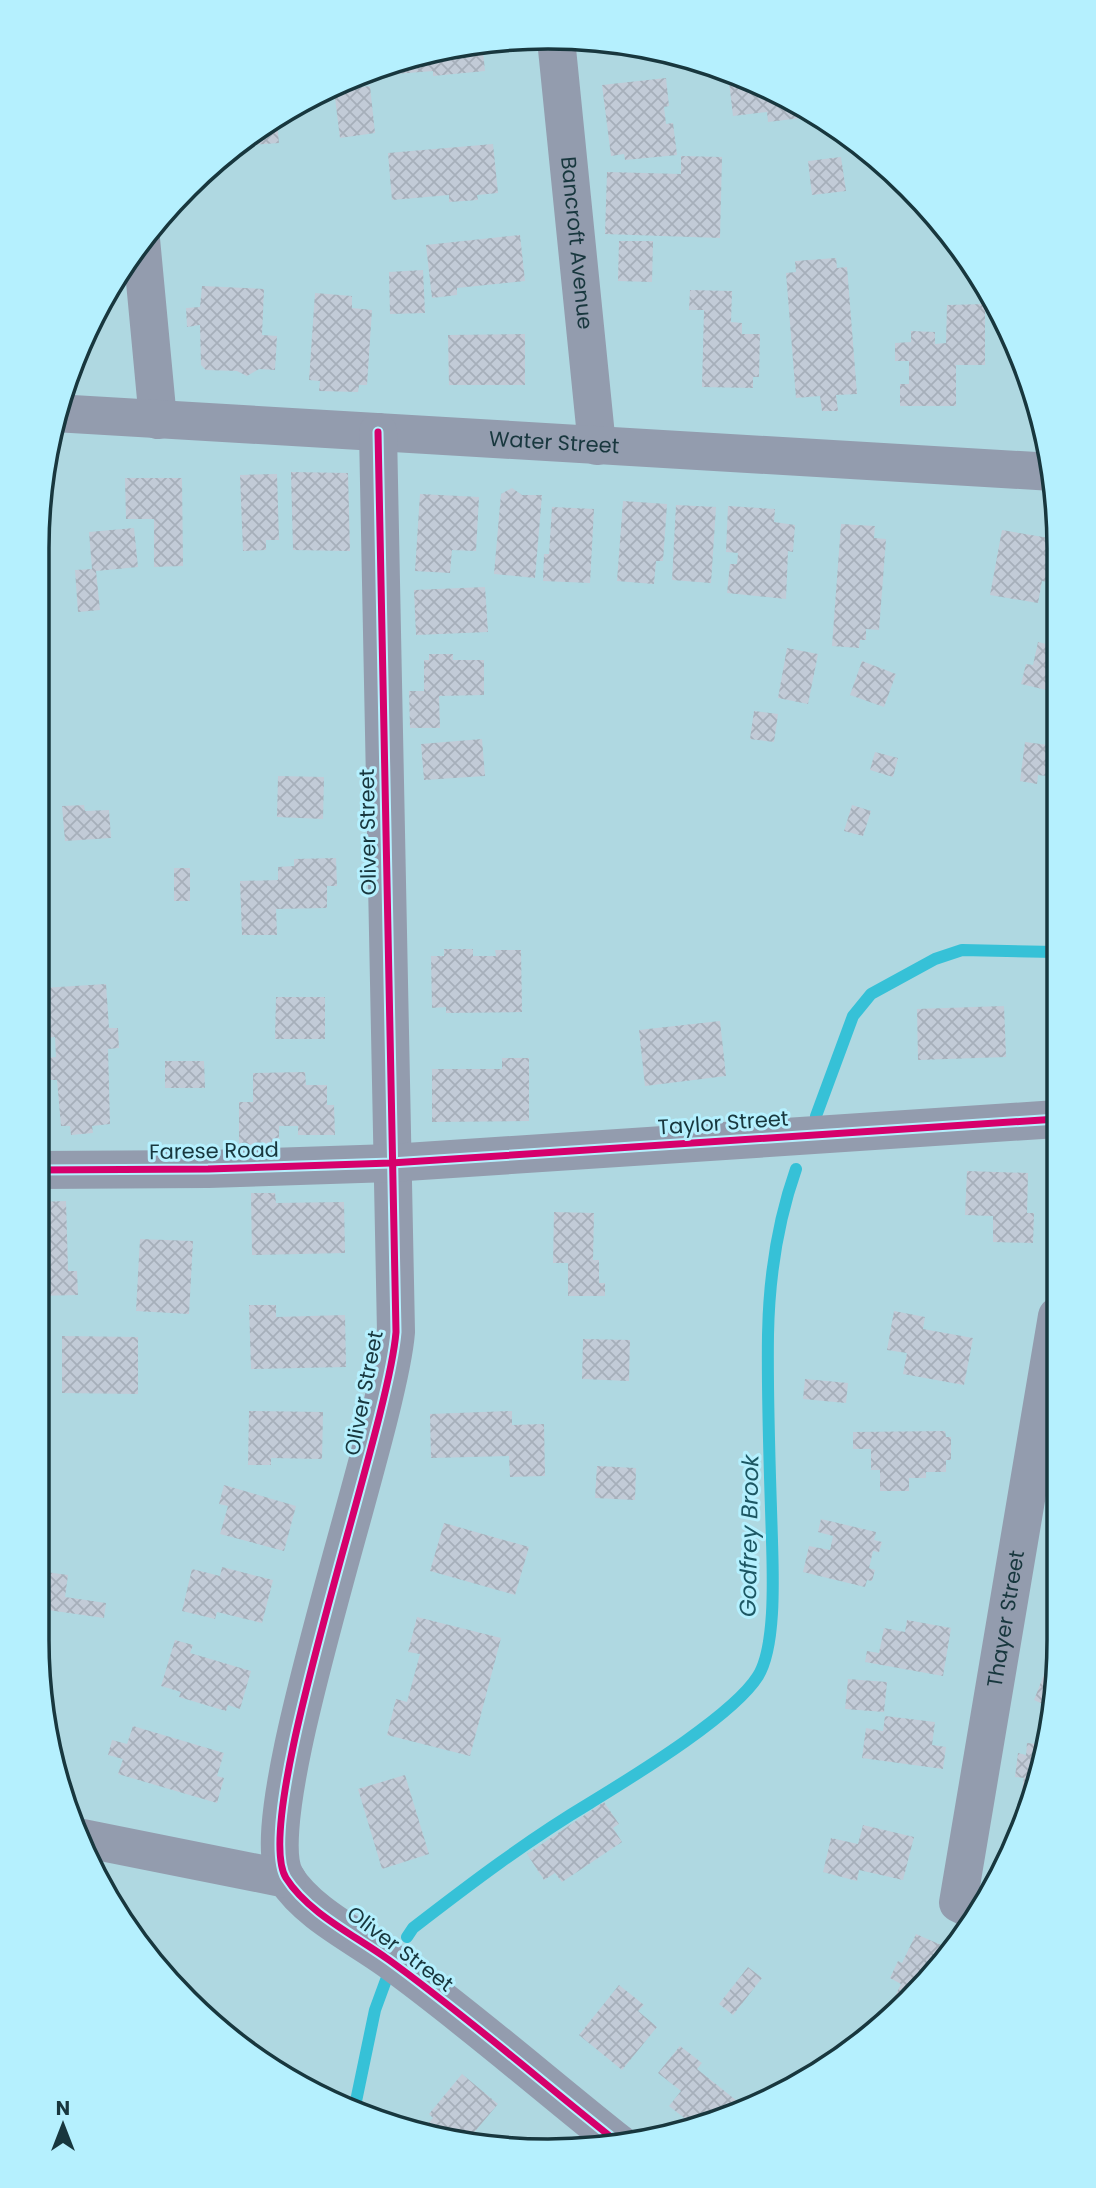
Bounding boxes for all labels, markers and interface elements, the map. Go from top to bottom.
street label: Bancroft Avenue [554,155,600,331]
street label: Water Street [488,424,620,460]
street label: Oliver Street [352,768,383,896]
street label: Taylor Street [657,1103,789,1142]
street label: Farese Road [149,1135,279,1166]
street label: Oliver Street [337,1328,390,1458]
water label: Godfrey Brook [732,1453,766,1617]
street label: Thayer Street [980,1548,1031,1690]
street label: Oliver Street [341,1899,460,1998]
north arrow [28,2090,98,2160]
text: N [56,2095,70,2122]

